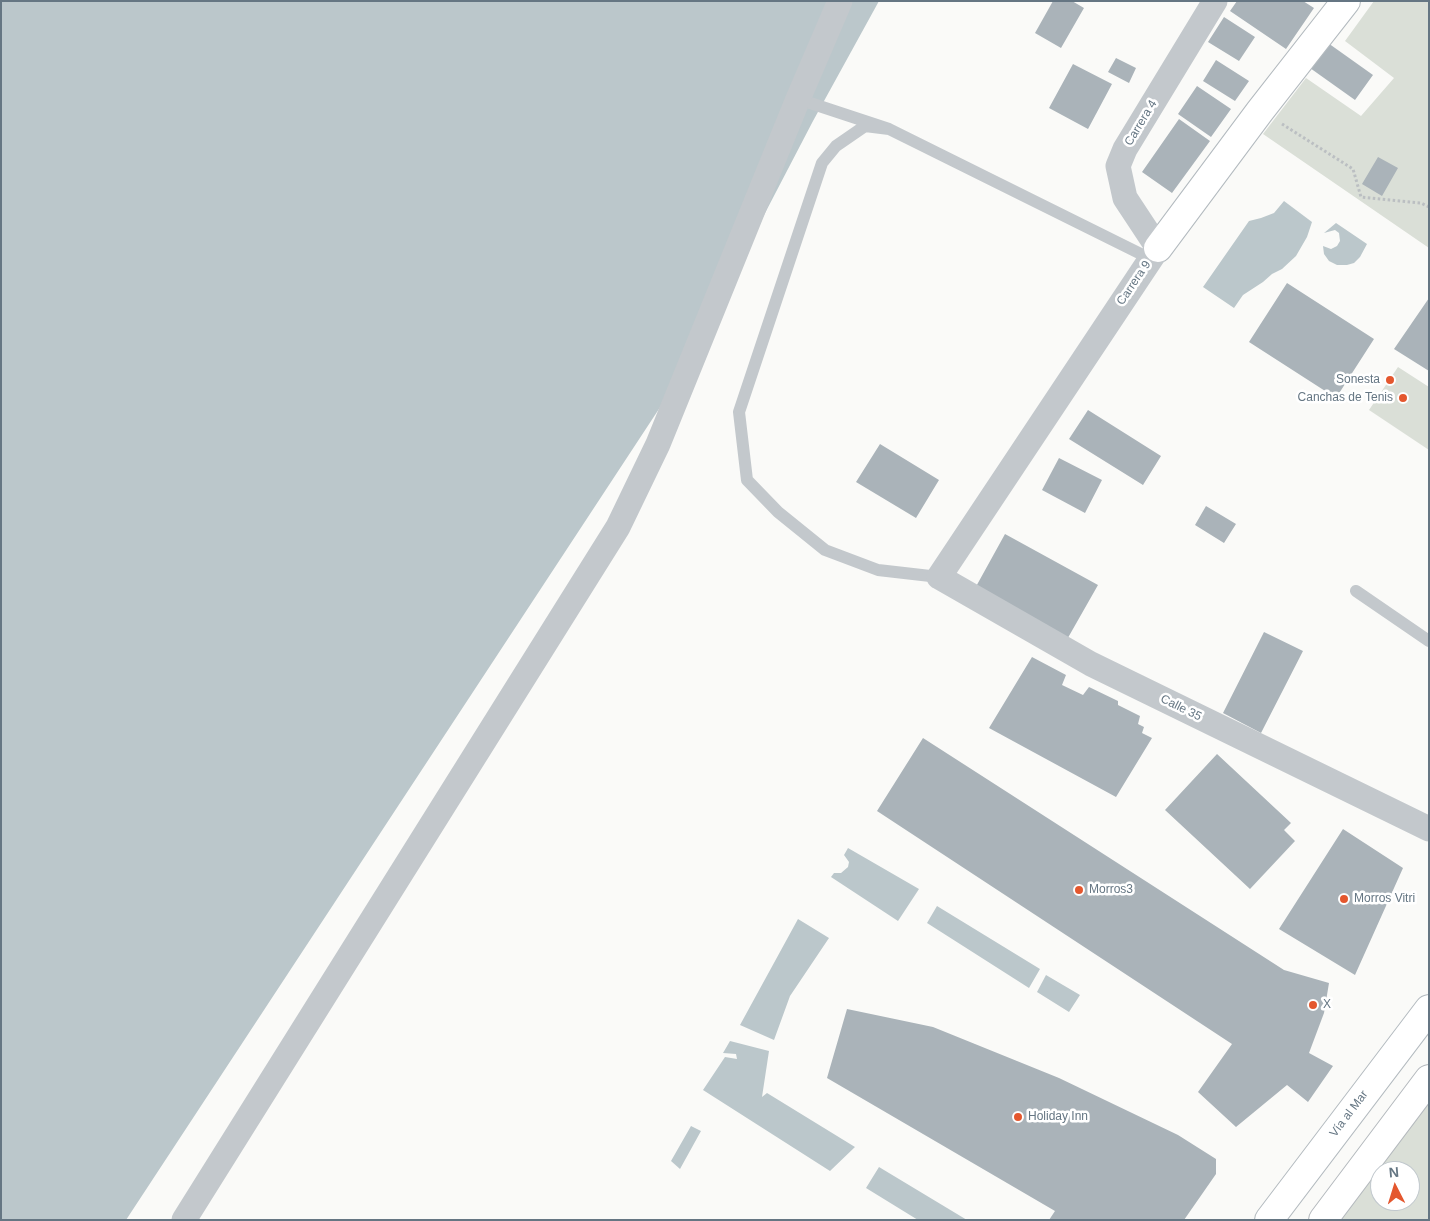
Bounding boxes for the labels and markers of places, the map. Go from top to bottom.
place label: Sonesta [1336,373,1380,387]
marker: Sonesta [1384,374,1396,386]
place label: Canchas de Tenis [1298,391,1393,405]
marker: Canchas de Tenis [1397,392,1409,404]
place label: Morros3 [1089,883,1133,897]
marker: Morros3 [1073,884,1085,896]
place label: Morros Vitri [1354,892,1415,906]
marker: Morros Vitri [1338,893,1350,905]
place label: X [1323,998,1331,1012]
marker: X [1307,999,1319,1011]
place label: Holiday Inn [1028,1110,1088,1124]
marker: Holiday Inn [1012,1111,1024,1123]

